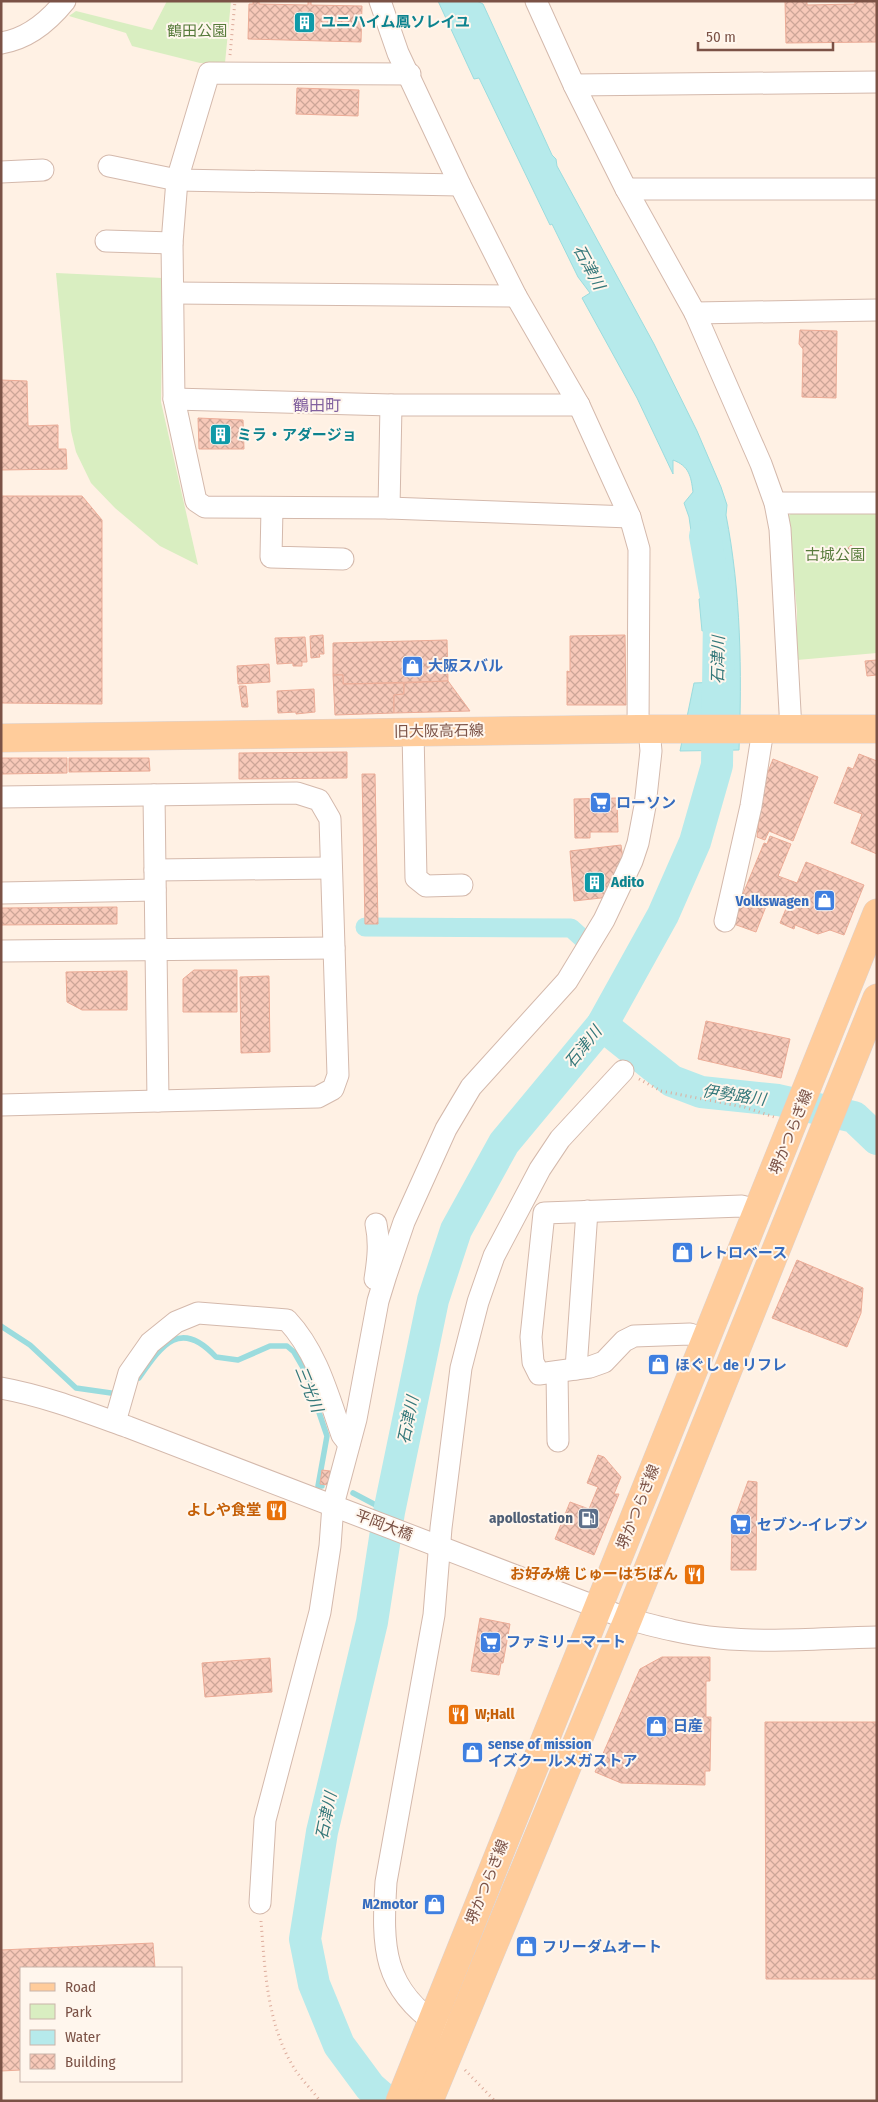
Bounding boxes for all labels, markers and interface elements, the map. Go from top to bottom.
building icon: ユニハイム鳳ソレイユ [293,10,317,34]
place label: ユニハイム鳳ソレイユ [321,13,470,31]
scale bar [698,20,833,52]
park label: 鶴田公園 [167,22,227,40]
text: 50 m [706,28,736,46]
water label: 石津川 [569,241,610,294]
district label: 鶴田町 [293,396,341,415]
building icon: ミラ・アダージョ [209,423,233,447]
place label: ミラ・アダージョ [237,426,357,444]
park label: 古城公園 [805,546,865,564]
water label: 石津川 [708,634,728,684]
shop icon: 大阪スバル [400,654,424,678]
place label: 大阪スバル [428,657,503,675]
street label: 旧大阪高石線 [394,721,484,741]
supermarket icon: ローソン [588,791,612,815]
place label: ローソン [616,794,676,812]
building icon: Adito [583,870,607,894]
place label: Adito [610,873,644,891]
shop icon: Volkswagen [813,889,837,913]
place label: Volkswagen [734,892,809,910]
water label: 石津川 [561,1021,607,1072]
water label: 伊勢路川 [701,1081,769,1109]
street label: 堺かつらぎ線 [766,1087,816,1177]
shop icon: レトロベース [670,1241,694,1265]
place label: レトロベース [698,1244,787,1262]
shop icon: ほぐし de リフレ [647,1353,671,1377]
place label: ほぐし de リフレ [675,1356,787,1374]
water label: 三光川 [291,1363,328,1417]
water label: 石津川 [394,1393,423,1445]
street label: 堺かつらぎ線 [613,1462,663,1552]
restaurant icon: よしや食堂 [265,1498,289,1522]
place label: よしや食堂 [186,1501,261,1519]
street label: 平岡大橋 [353,1506,415,1544]
fuel station icon: apollostation [577,1506,601,1530]
place label: apollostation [489,1509,573,1527]
supermarket icon: セブン-イレブン [729,1513,753,1537]
place label: セブン-イレブン [757,1516,868,1534]
restaurant icon: お好み焼 じゅーはちばん [682,1562,706,1586]
place label: お好み焼 じゅーはちばん [510,1565,678,1583]
supermarket icon: ファミリーマート [478,1630,502,1654]
place label: ファミリーマート [506,1633,626,1651]
restaurant icon: W;Hall [447,1702,471,1726]
place label: W;Hall [475,1705,515,1723]
shop icon: 日産 [645,1714,669,1738]
place label: 日産 [673,1717,703,1735]
place label: sense of mission イズクールメガストア [488,1735,638,1770]
shop icon: sense of mission イズクールメガストア [460,1741,484,1765]
water label: 石津川 [312,1789,341,1841]
street label: 堺かつらぎ線 [462,1837,512,1927]
shop icon: M2motor [422,1892,446,1916]
place label: M2motor [362,1895,419,1913]
shop icon: フリーダムオート [514,1935,538,1959]
place label: フリーダムオート [542,1938,662,1956]
legend [20,1967,182,2082]
text: Road [65,1978,96,1996]
text: Park [65,2003,92,2021]
text: Water [65,2028,101,2046]
text: Building [65,2053,116,2071]

